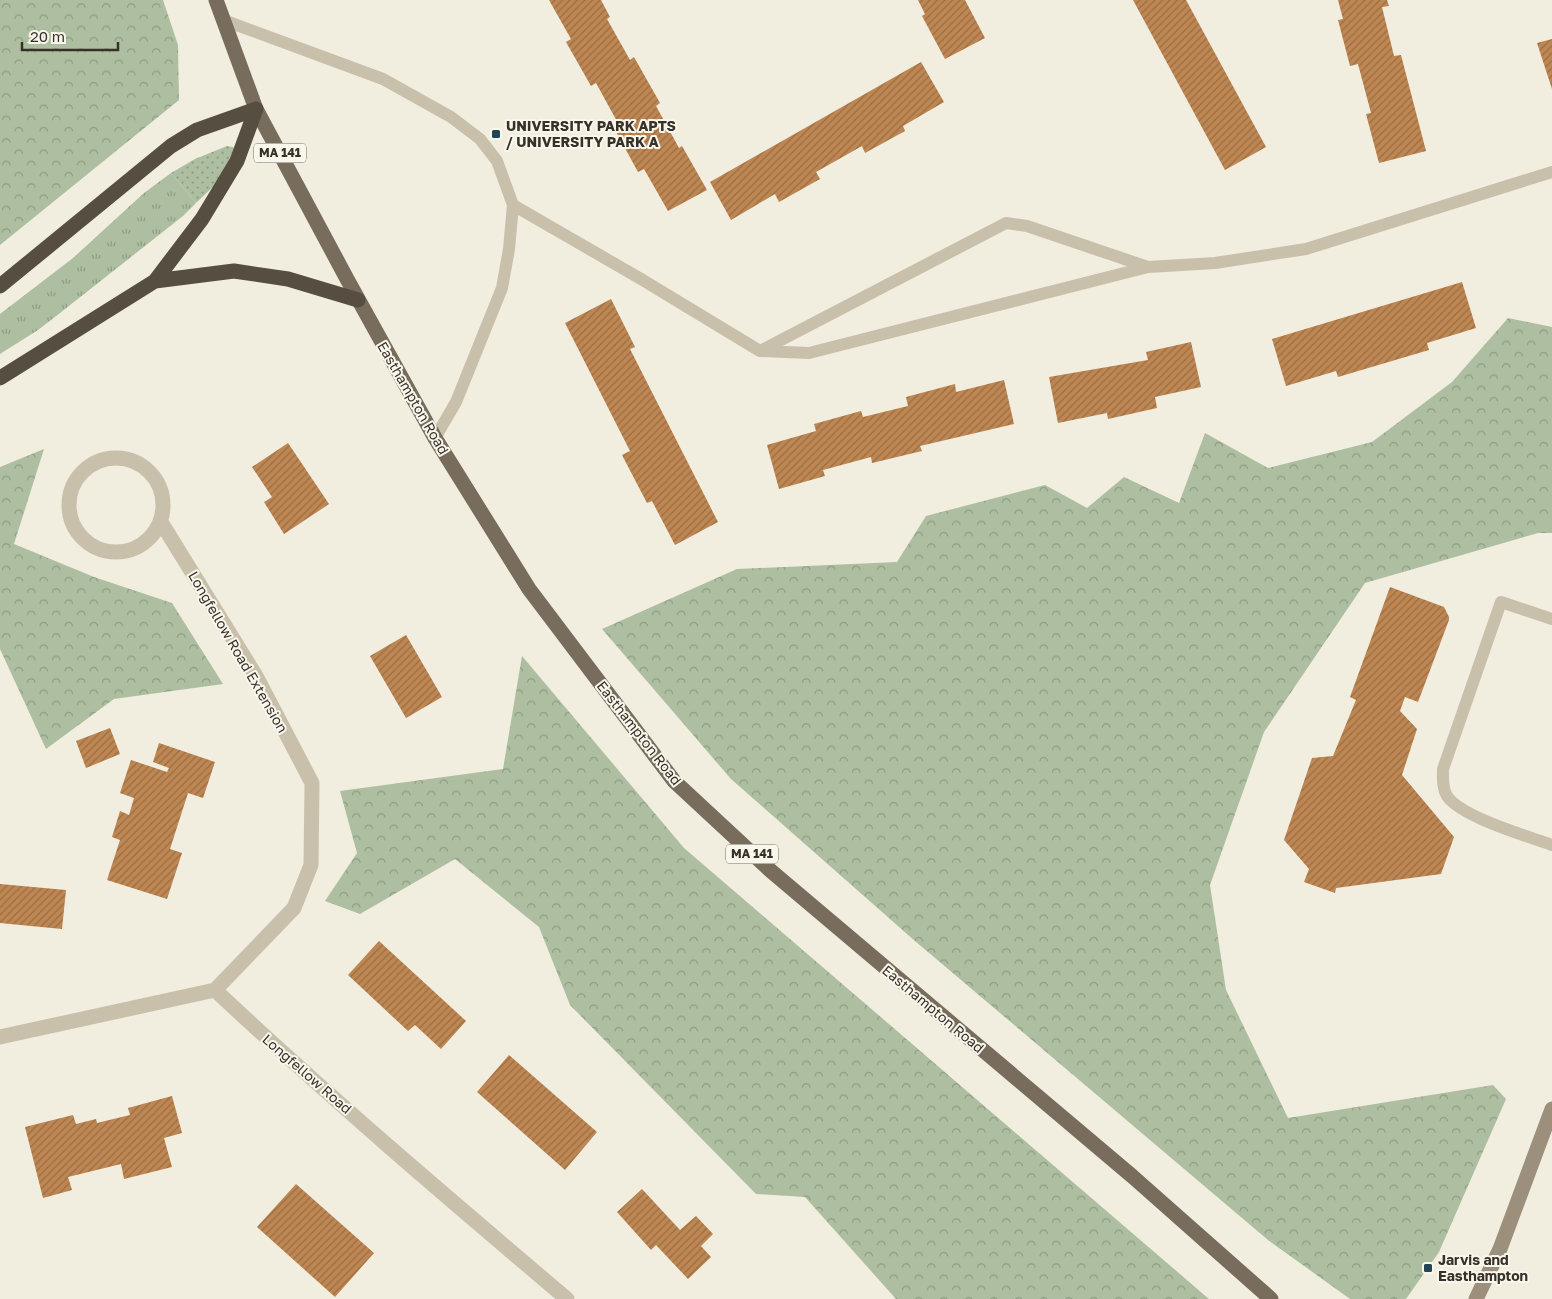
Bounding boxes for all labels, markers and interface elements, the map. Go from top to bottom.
scale bar [22,20,119,52]
text: 20 m [30,27,65,45]
place label: UNIVERSITY PARK APTS / UNIVERSITY PARK A [506,117,676,150]
marker: UNIVERSITY PARK APTS / UNIVERSITY PARK A [490,128,502,140]
road number: MA 141 [254,144,306,162]
street label: Easthampton Road [374,338,453,457]
street label: Longfellow Road Extension [185,568,292,735]
street label: Easthampton Road [594,677,685,788]
road number: MA 141 [726,844,778,864]
street label: Easthampton Road [879,961,988,1056]
street label: Longfellow Road [259,1030,355,1117]
place label: Jarvis and Easthampton [1438,1251,1528,1284]
marker: Jarvis and Easthampton [1422,1262,1434,1274]

